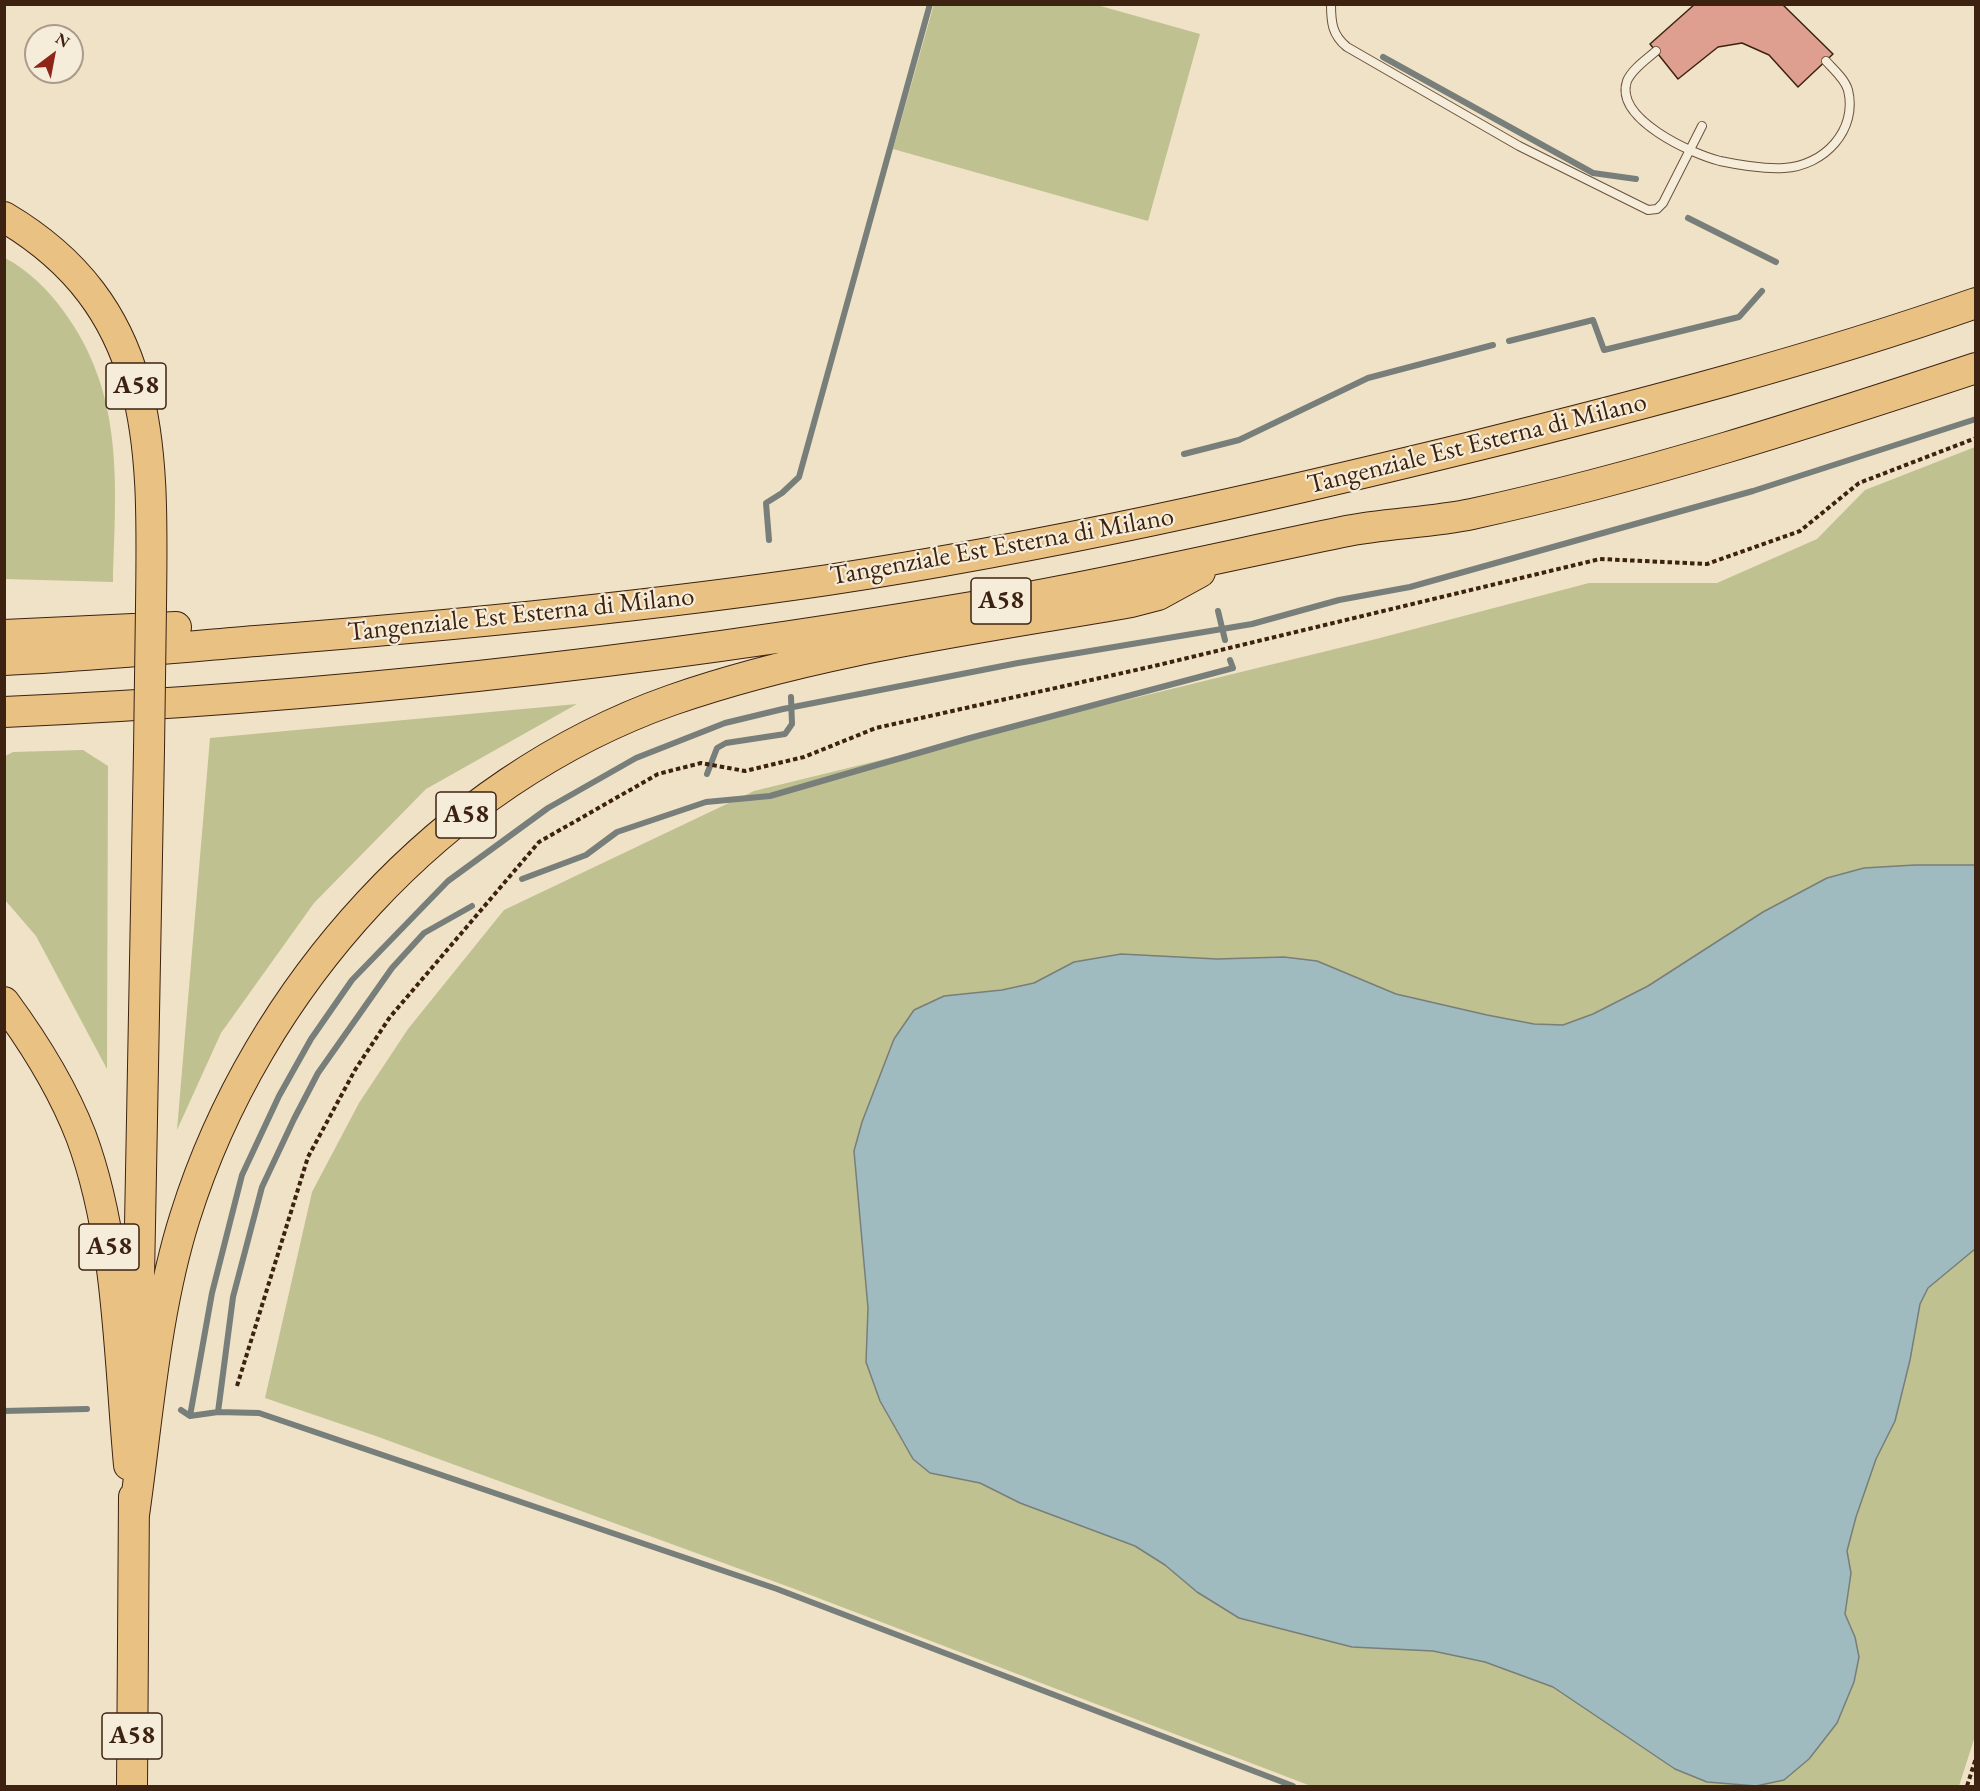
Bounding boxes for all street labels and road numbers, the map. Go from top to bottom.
road number: A58 [106,363,166,409]
street label: Tangenziale Est Esterna di Milano [1304,386,1650,502]
street label: Tangenziale Est Esterna di Milano [828,501,1176,593]
road number: A58 [971,578,1031,624]
street label: Tangenziale Est Esterna di Milano [346,581,696,649]
road number: A58 [436,792,496,838]
road number: A58 [79,1224,139,1270]
road number: A58 [102,1713,162,1759]

